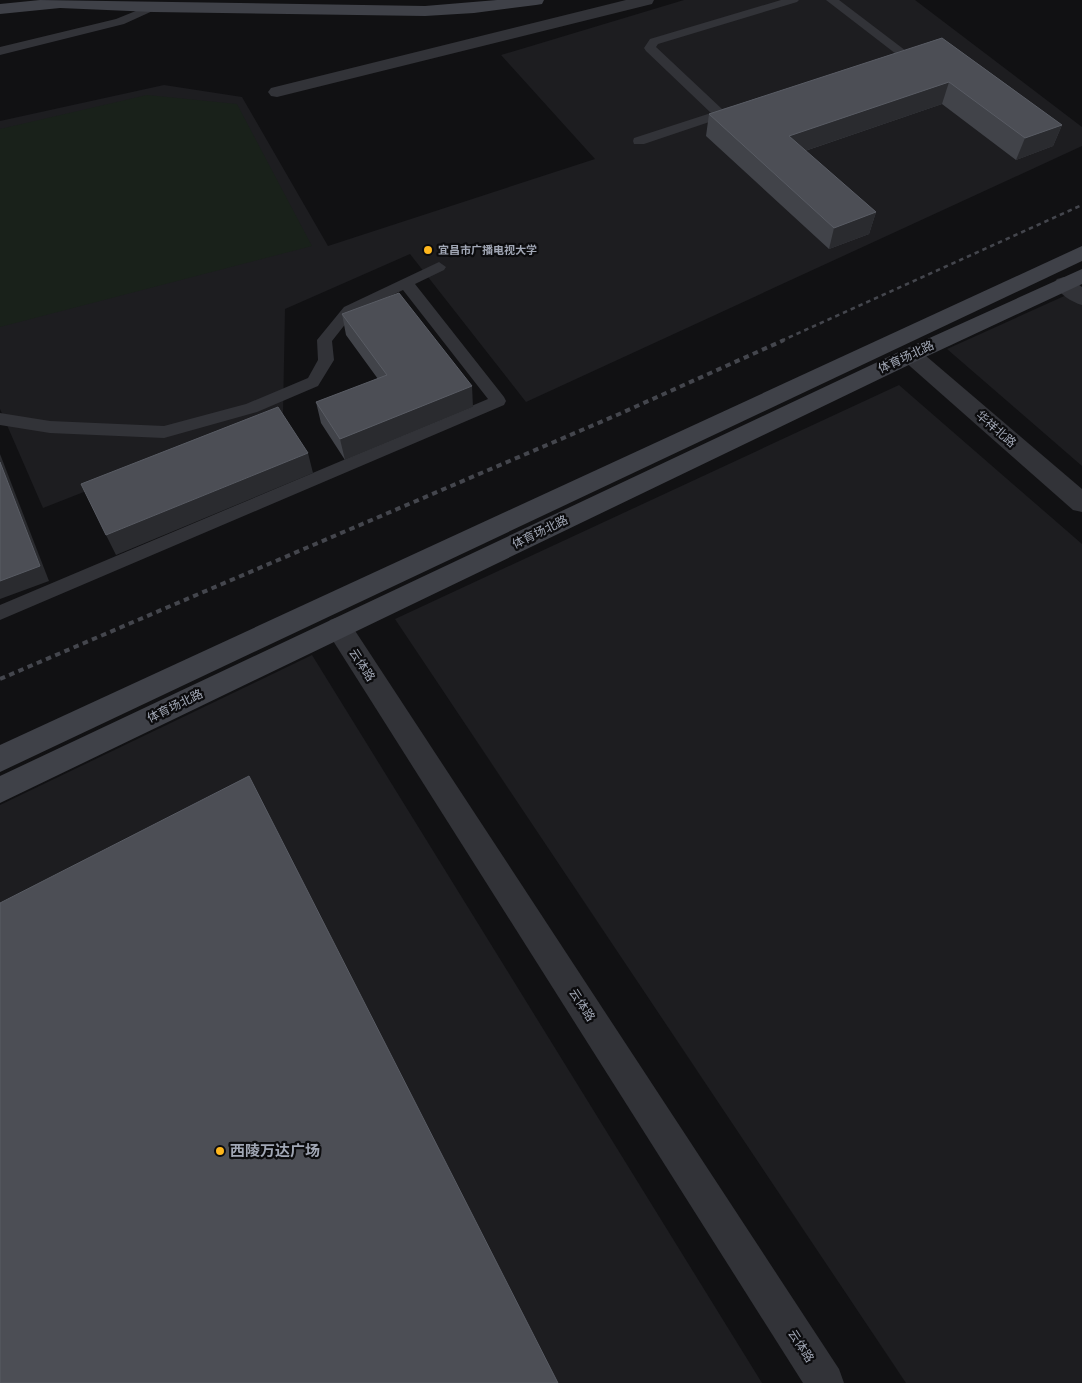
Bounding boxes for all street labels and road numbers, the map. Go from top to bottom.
street label: 体育场北路 [876,338,936,376]
street label: 华祥北路 [973,408,1019,450]
street label: 体育场北路 [510,513,570,551]
street label: 云体路 [346,646,378,684]
street label: 体育场北路 [145,687,205,725]
street label: 云体路 [566,986,598,1024]
street label: 云体路 [785,1327,817,1365]

